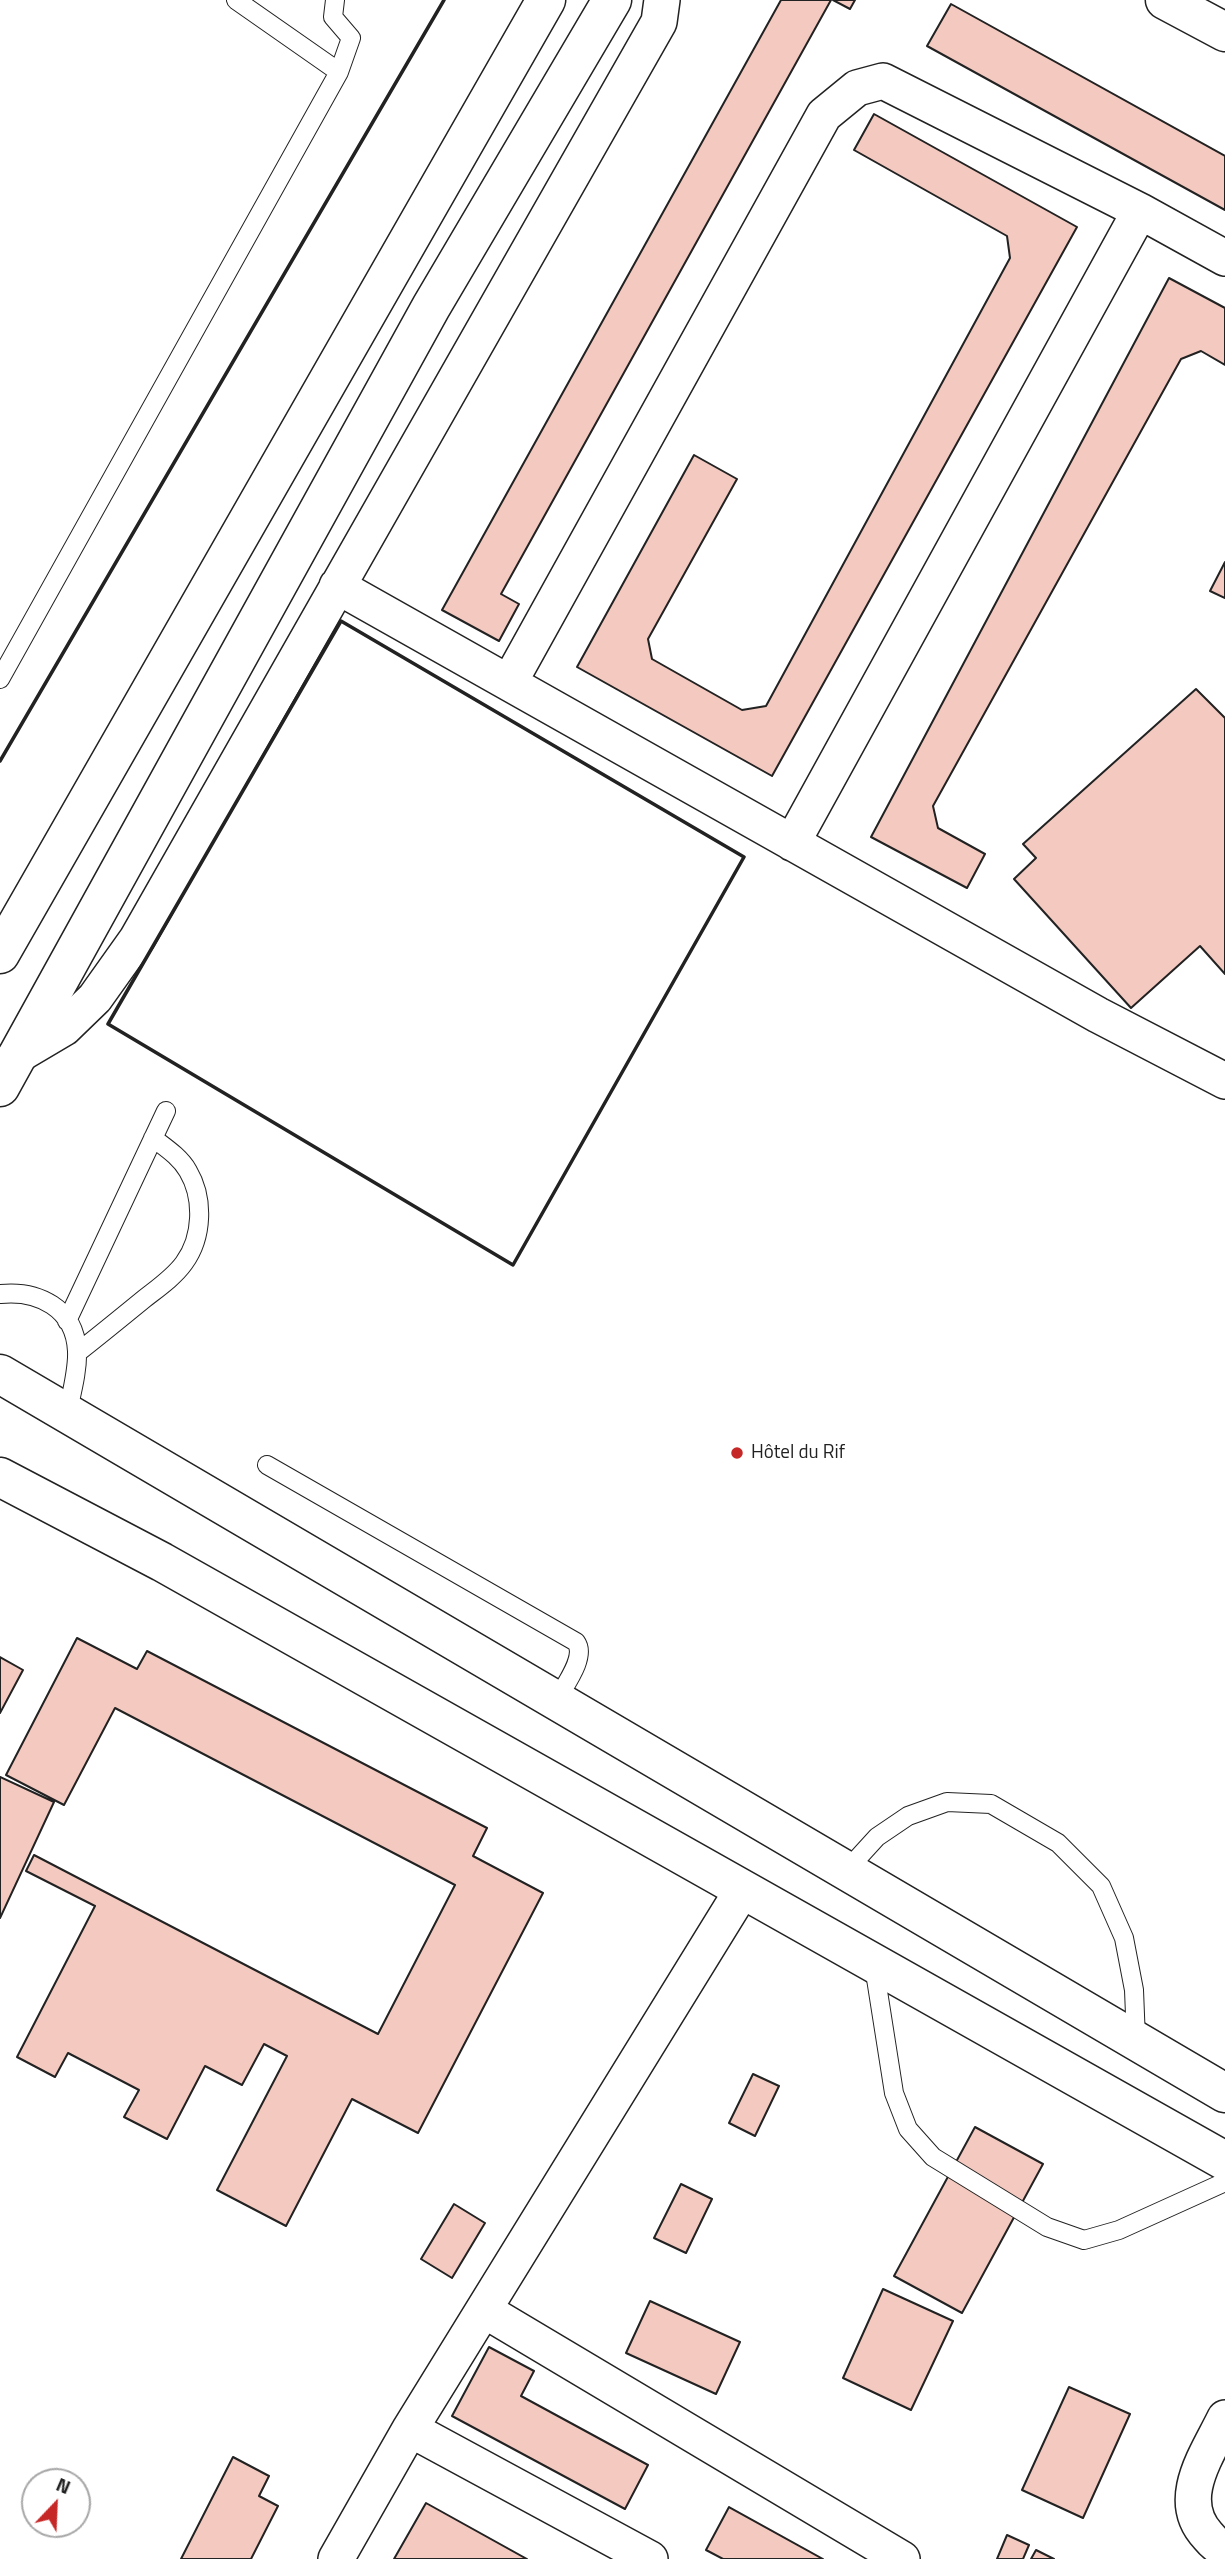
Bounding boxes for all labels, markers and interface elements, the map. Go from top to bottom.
place label: Hôtel du Rif [751,1442,845,1464]
marker: Hôtel du Rif [729,1445,745,1461]
north arrow [21,2468,91,2538]
text: N [52,2469,75,2501]

